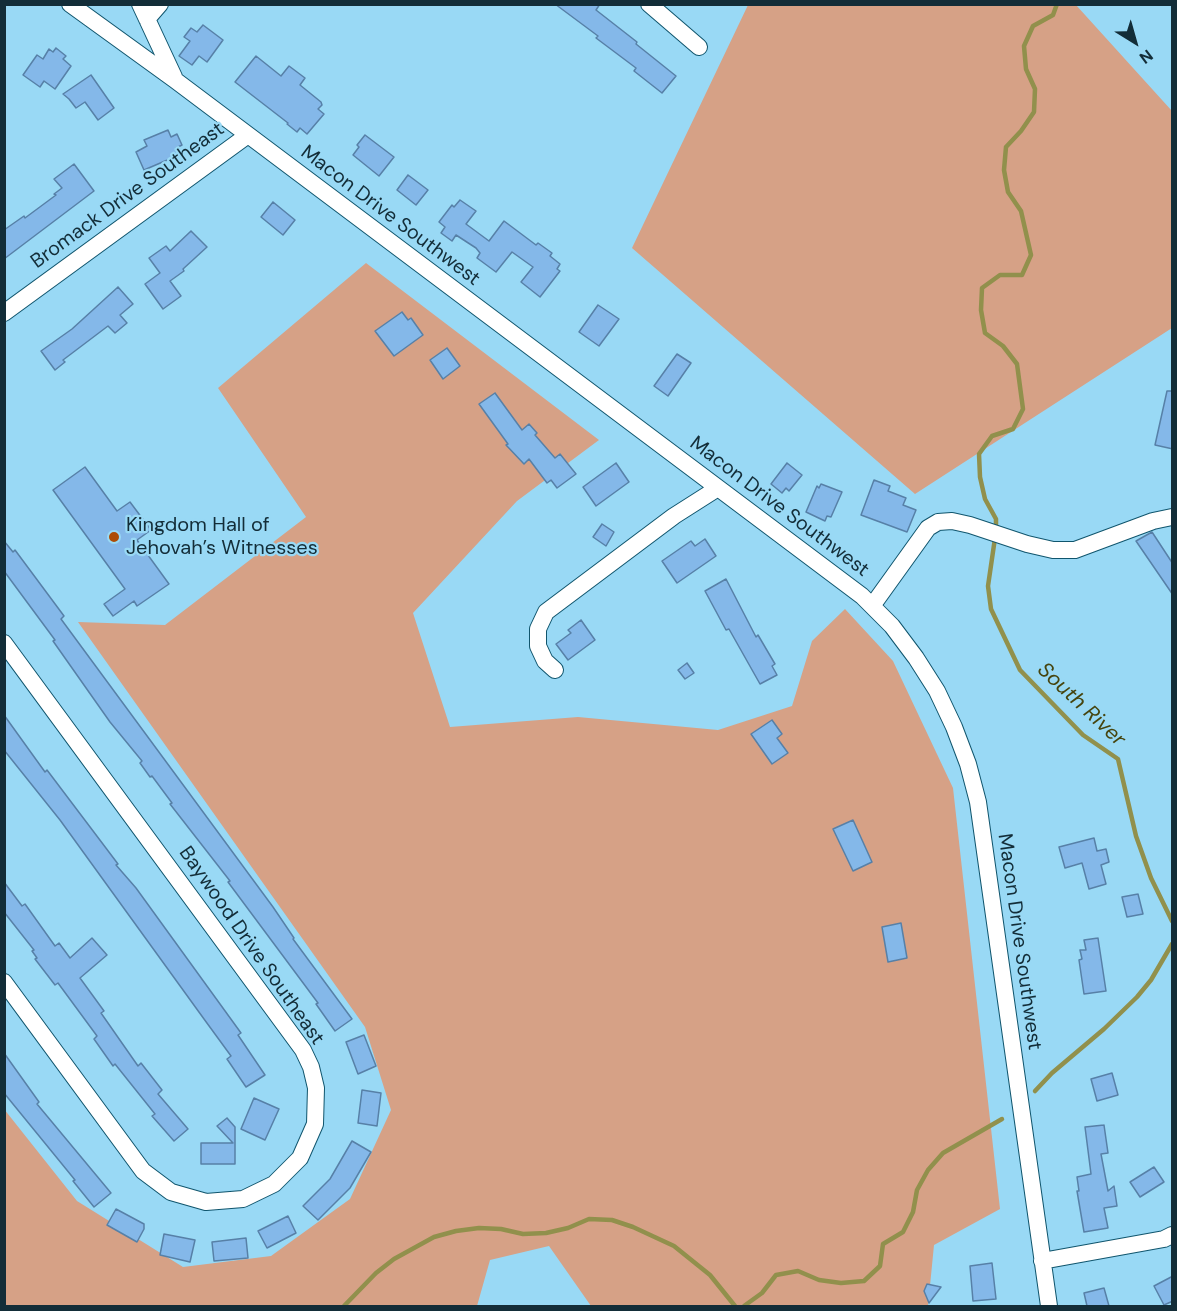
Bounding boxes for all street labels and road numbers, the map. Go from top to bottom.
street label: Bromack Drive Southeast [27,118,229,274]
street label: Macon Drive Southwest [296,141,484,291]
street label: Macon Drive Southwest [685,432,873,582]
street label: Macon Drive Southwest [992,832,1046,1052]
street label: Baywood Drive Southeast [173,842,329,1050]

